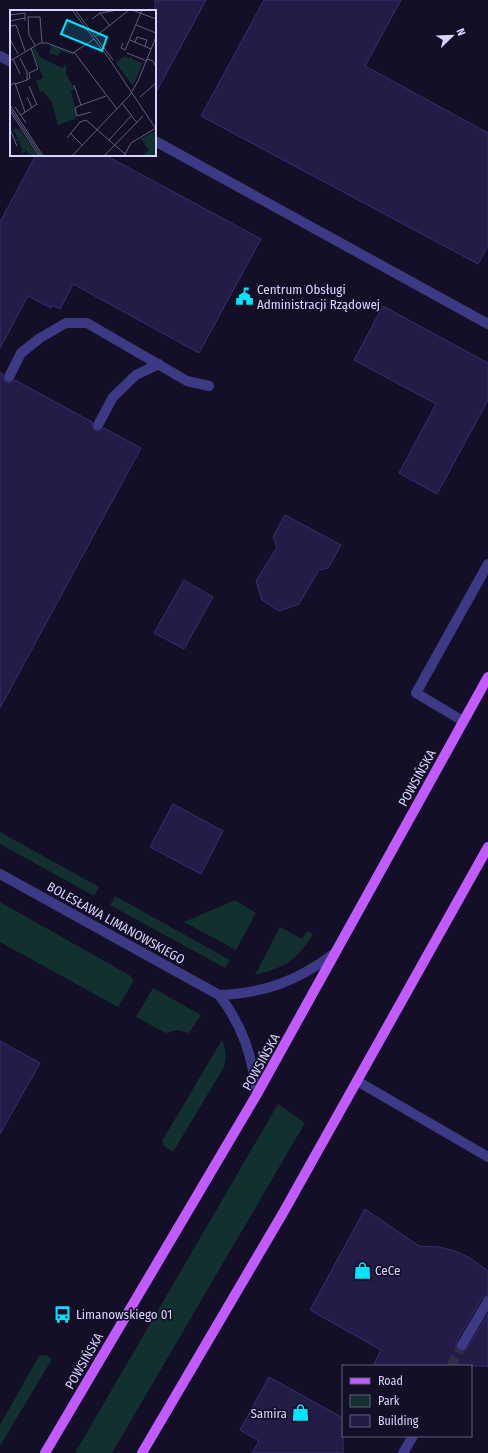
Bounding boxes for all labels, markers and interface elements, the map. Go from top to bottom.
inset map [10,10,156,156]
north arrow [432,16,472,56]
text: N [453,27,468,38]
place label: Centrum Obsługi Administracji Rządowej [257,282,380,312]
public building icon: Centrum Obsługi Administracji Rządowej [234,286,254,306]
street label: POWSIŃSKA [395,747,439,809]
street label: BOLESŁAWA LIMANOWSKIEGO [45,879,187,967]
street label: POWSIŃSKA [239,1031,283,1093]
shop icon: CeCe [352,1260,372,1280]
place label: CeCe [375,1263,401,1278]
bus stop icon: Limanowskiego 01 [53,1304,73,1324]
place label: Limanowskiego 01 [76,1307,172,1322]
street label: POWSIŃSKA [62,1330,106,1392]
legend [342,1365,472,1437]
text: Road [378,1374,403,1388]
text: Park [378,1394,400,1408]
shop icon: Samira [290,1403,310,1423]
place label: Samira [250,1406,287,1421]
text: Building [378,1414,419,1428]

